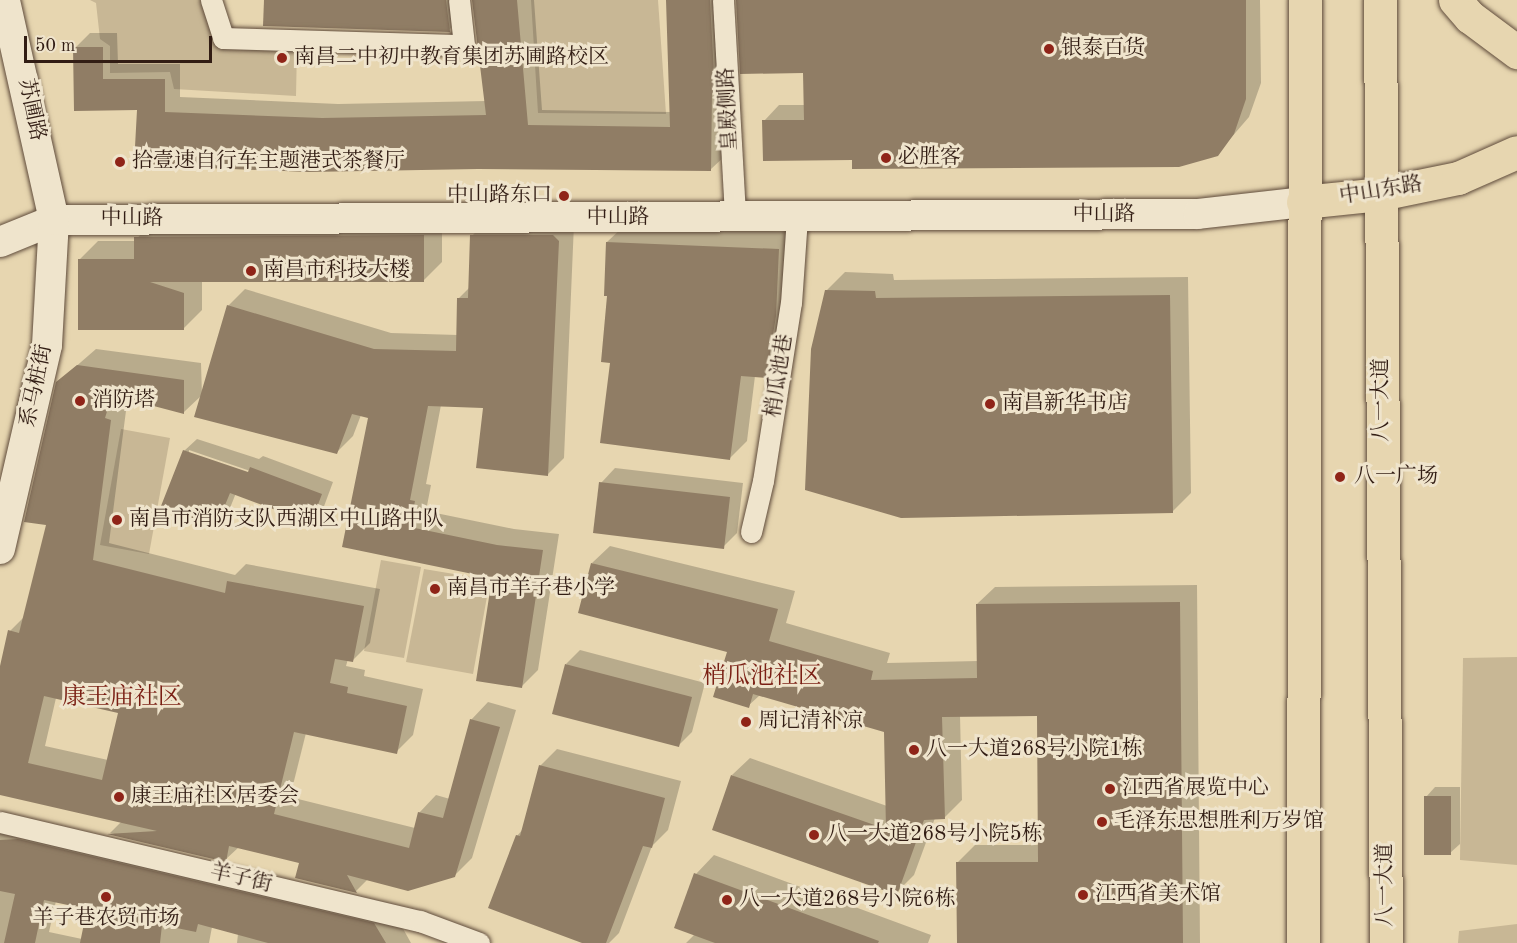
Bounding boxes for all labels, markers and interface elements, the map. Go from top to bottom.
scale bar [27,24,214,62]
place label: 银泰百货 [1061,36,1145,62]
text: 50 m [35,37,75,55]
marker: 银泰百货 [1042,42,1056,56]
place label: 南昌二中初中教育集团苏圃路校区 [294,45,609,71]
marker: 南昌二中初中教育集团苏圃路校区 [275,51,289,65]
street label: 皇殿侧路 [714,66,744,152]
street label: 苏圃路 [12,77,50,143]
place label: 必胜客 [898,145,961,171]
place label: 拾壹速自行车主题港式茶餐厅 [132,149,405,175]
marker: 必胜客 [879,151,893,165]
marker: 拾壹速自行车主题港式茶餐厅 [113,155,127,169]
street label: 中山东路 [1338,172,1424,210]
place label: 中山路东口 [447,183,552,209]
marker: 中山路东口 [557,189,571,203]
street label: 中山路 [1073,202,1135,228]
street label: 中山路 [587,205,649,231]
street label: 中山路 [101,206,163,232]
place label: 南昌市科技大楼 [263,258,410,284]
marker: 南昌市科技大楼 [244,264,258,278]
street label: 梢瓜池巷 [761,333,799,419]
street label: 系马桩街 [16,342,58,430]
street label: 八一大道 [1369,358,1395,442]
place label: 消防塔 [92,388,155,414]
place label: 南昌新华书店 [1002,391,1128,417]
marker: 消防塔 [73,394,87,408]
marker: 南昌新华书店 [983,397,997,411]
place label: 八一广场 [1354,464,1438,490]
marker: 八一广场 [1331,468,1349,486]
place label: 南昌市消防支队西湖区中山路中队 [129,507,444,533]
marker: 南昌市消防支队西湖区中山路中队 [110,513,124,527]
place label: 南昌市羊子巷小学 [447,576,615,602]
marker: 南昌市羊子巷小学 [428,582,442,596]
district label: 梢瓜池社区 [702,664,822,692]
district label: 康王庙社区 [62,685,182,713]
place label: 周记清补凉 [758,709,863,735]
marker: 周记清补凉 [739,715,753,729]
place label: 八一大道268号小院1栋 [926,737,1143,763]
marker: 八一大道268号小院1栋 [907,743,921,757]
place label: 江西省展览中心 [1122,776,1269,802]
marker: 江西省展览中心 [1103,782,1117,796]
place label: 康王庙社区居委会 [131,784,299,810]
marker: 康王庙社区居委会 [112,790,126,804]
place label: 毛泽东思想胜利万岁馆 [1114,809,1324,835]
marker: 毛泽东思想胜利万岁馆 [1095,815,1109,829]
place label: 八一大道268号小院5栋 [826,822,1043,848]
marker: 八一大道268号小院5栋 [807,828,821,842]
street label: 八一大道 [1373,843,1399,927]
street label: 羊子街 [207,860,275,898]
place label: 江西省美术馆 [1095,882,1221,908]
place label: 八一大道268号小院6栋 [739,887,956,913]
marker: 江西省美术馆 [1076,888,1090,902]
marker: 羊子巷农贸市场 [99,890,113,904]
marker: 八一大道268号小院6栋 [720,893,734,907]
place label: 羊子巷农贸市场 [33,906,179,932]

